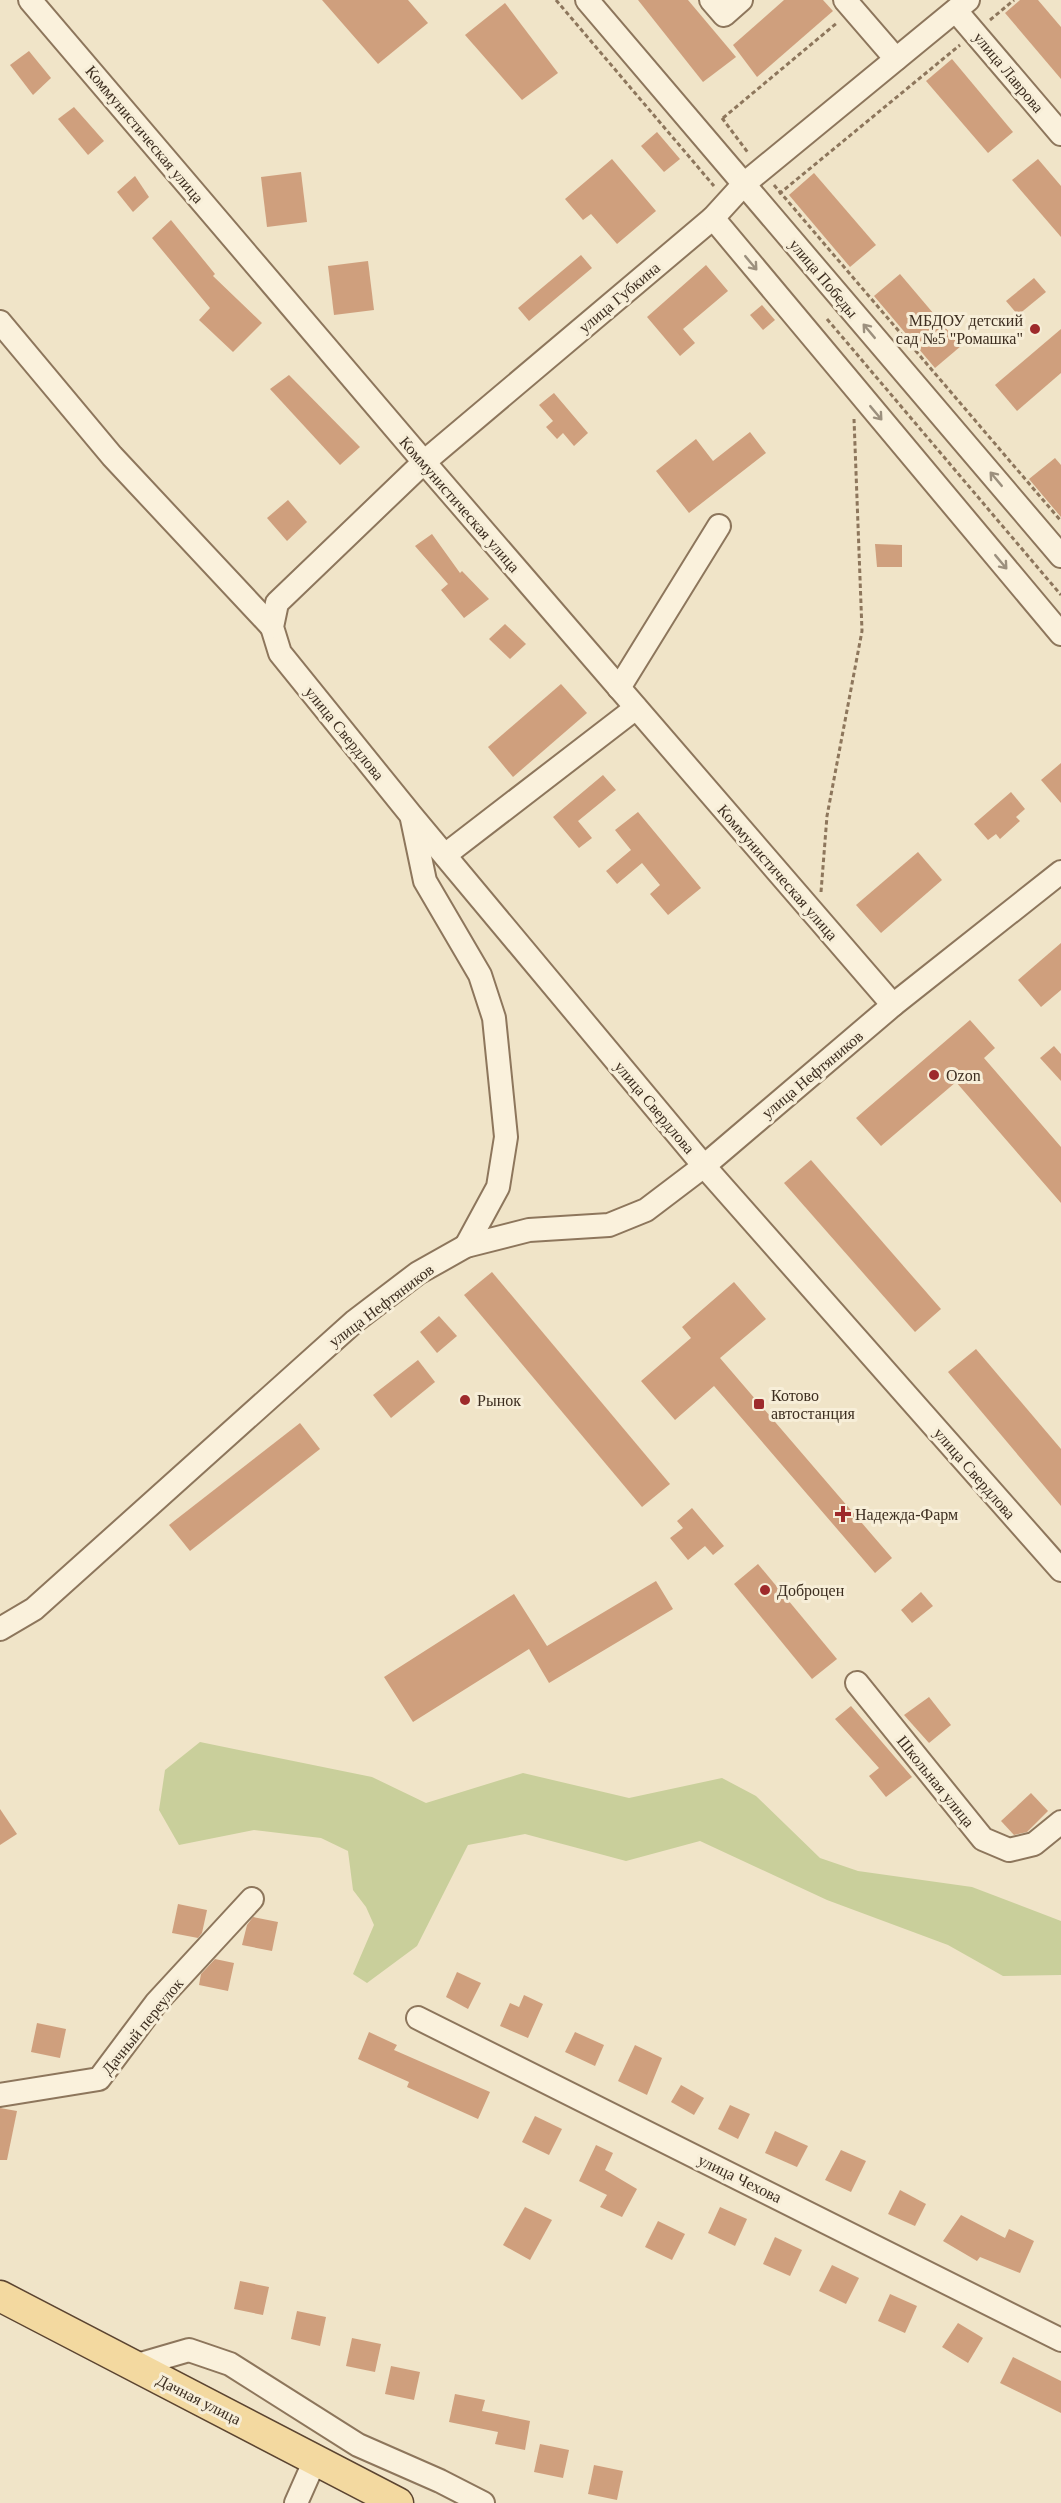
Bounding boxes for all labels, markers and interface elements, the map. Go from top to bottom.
street label: улица Лаврова [969,29,1047,117]
street label: Коммунистическая улица [81,62,207,207]
street label: улица Победы [785,236,861,322]
one-way arrow [744,255,758,270]
street label: улица Губкина [576,259,664,337]
place label: МБДОУ детский сад №5 "Ромашка" [896,312,1023,348]
marker: МБДОУ детский сад №5 "Ромашка" [1028,322,1042,336]
one-way arrow [862,324,876,339]
one-way arrow [869,405,882,421]
street label: Коммунистическая улица [395,433,523,576]
one-way arrow [989,472,1003,487]
one-way arrow [994,554,1008,569]
street label: улица Свердлова [301,683,387,784]
street label: Коммунистическая улица [713,801,841,944]
street label: улица Нефтяников [758,1027,867,1122]
street label: улица Свердлова [610,1058,698,1158]
place label: Ozon [946,1067,981,1084]
marker: Ozon [927,1068,941,1082]
street label: улица Нефтяников [326,1260,438,1351]
place label: Котово автостанция [771,1387,856,1423]
place label: Рынок [477,1392,521,1409]
marker: Рынок [458,1393,472,1407]
marker: Котово автостанция [752,1397,766,1411]
street label: улица Свердлова [930,1424,1019,1523]
place label: Надежда-Фарм [855,1506,958,1524]
marker: Надежда-Фарм [836,1507,850,1521]
place label: Доброцен [777,1582,845,1600]
marker: Доброцен [758,1583,772,1597]
street label: Школьная улица [893,1732,978,1831]
street label: Дачный переулок [98,1975,187,2078]
street label: улица Чехова [695,2151,784,2207]
street label: Дачная улица [153,2371,244,2429]

